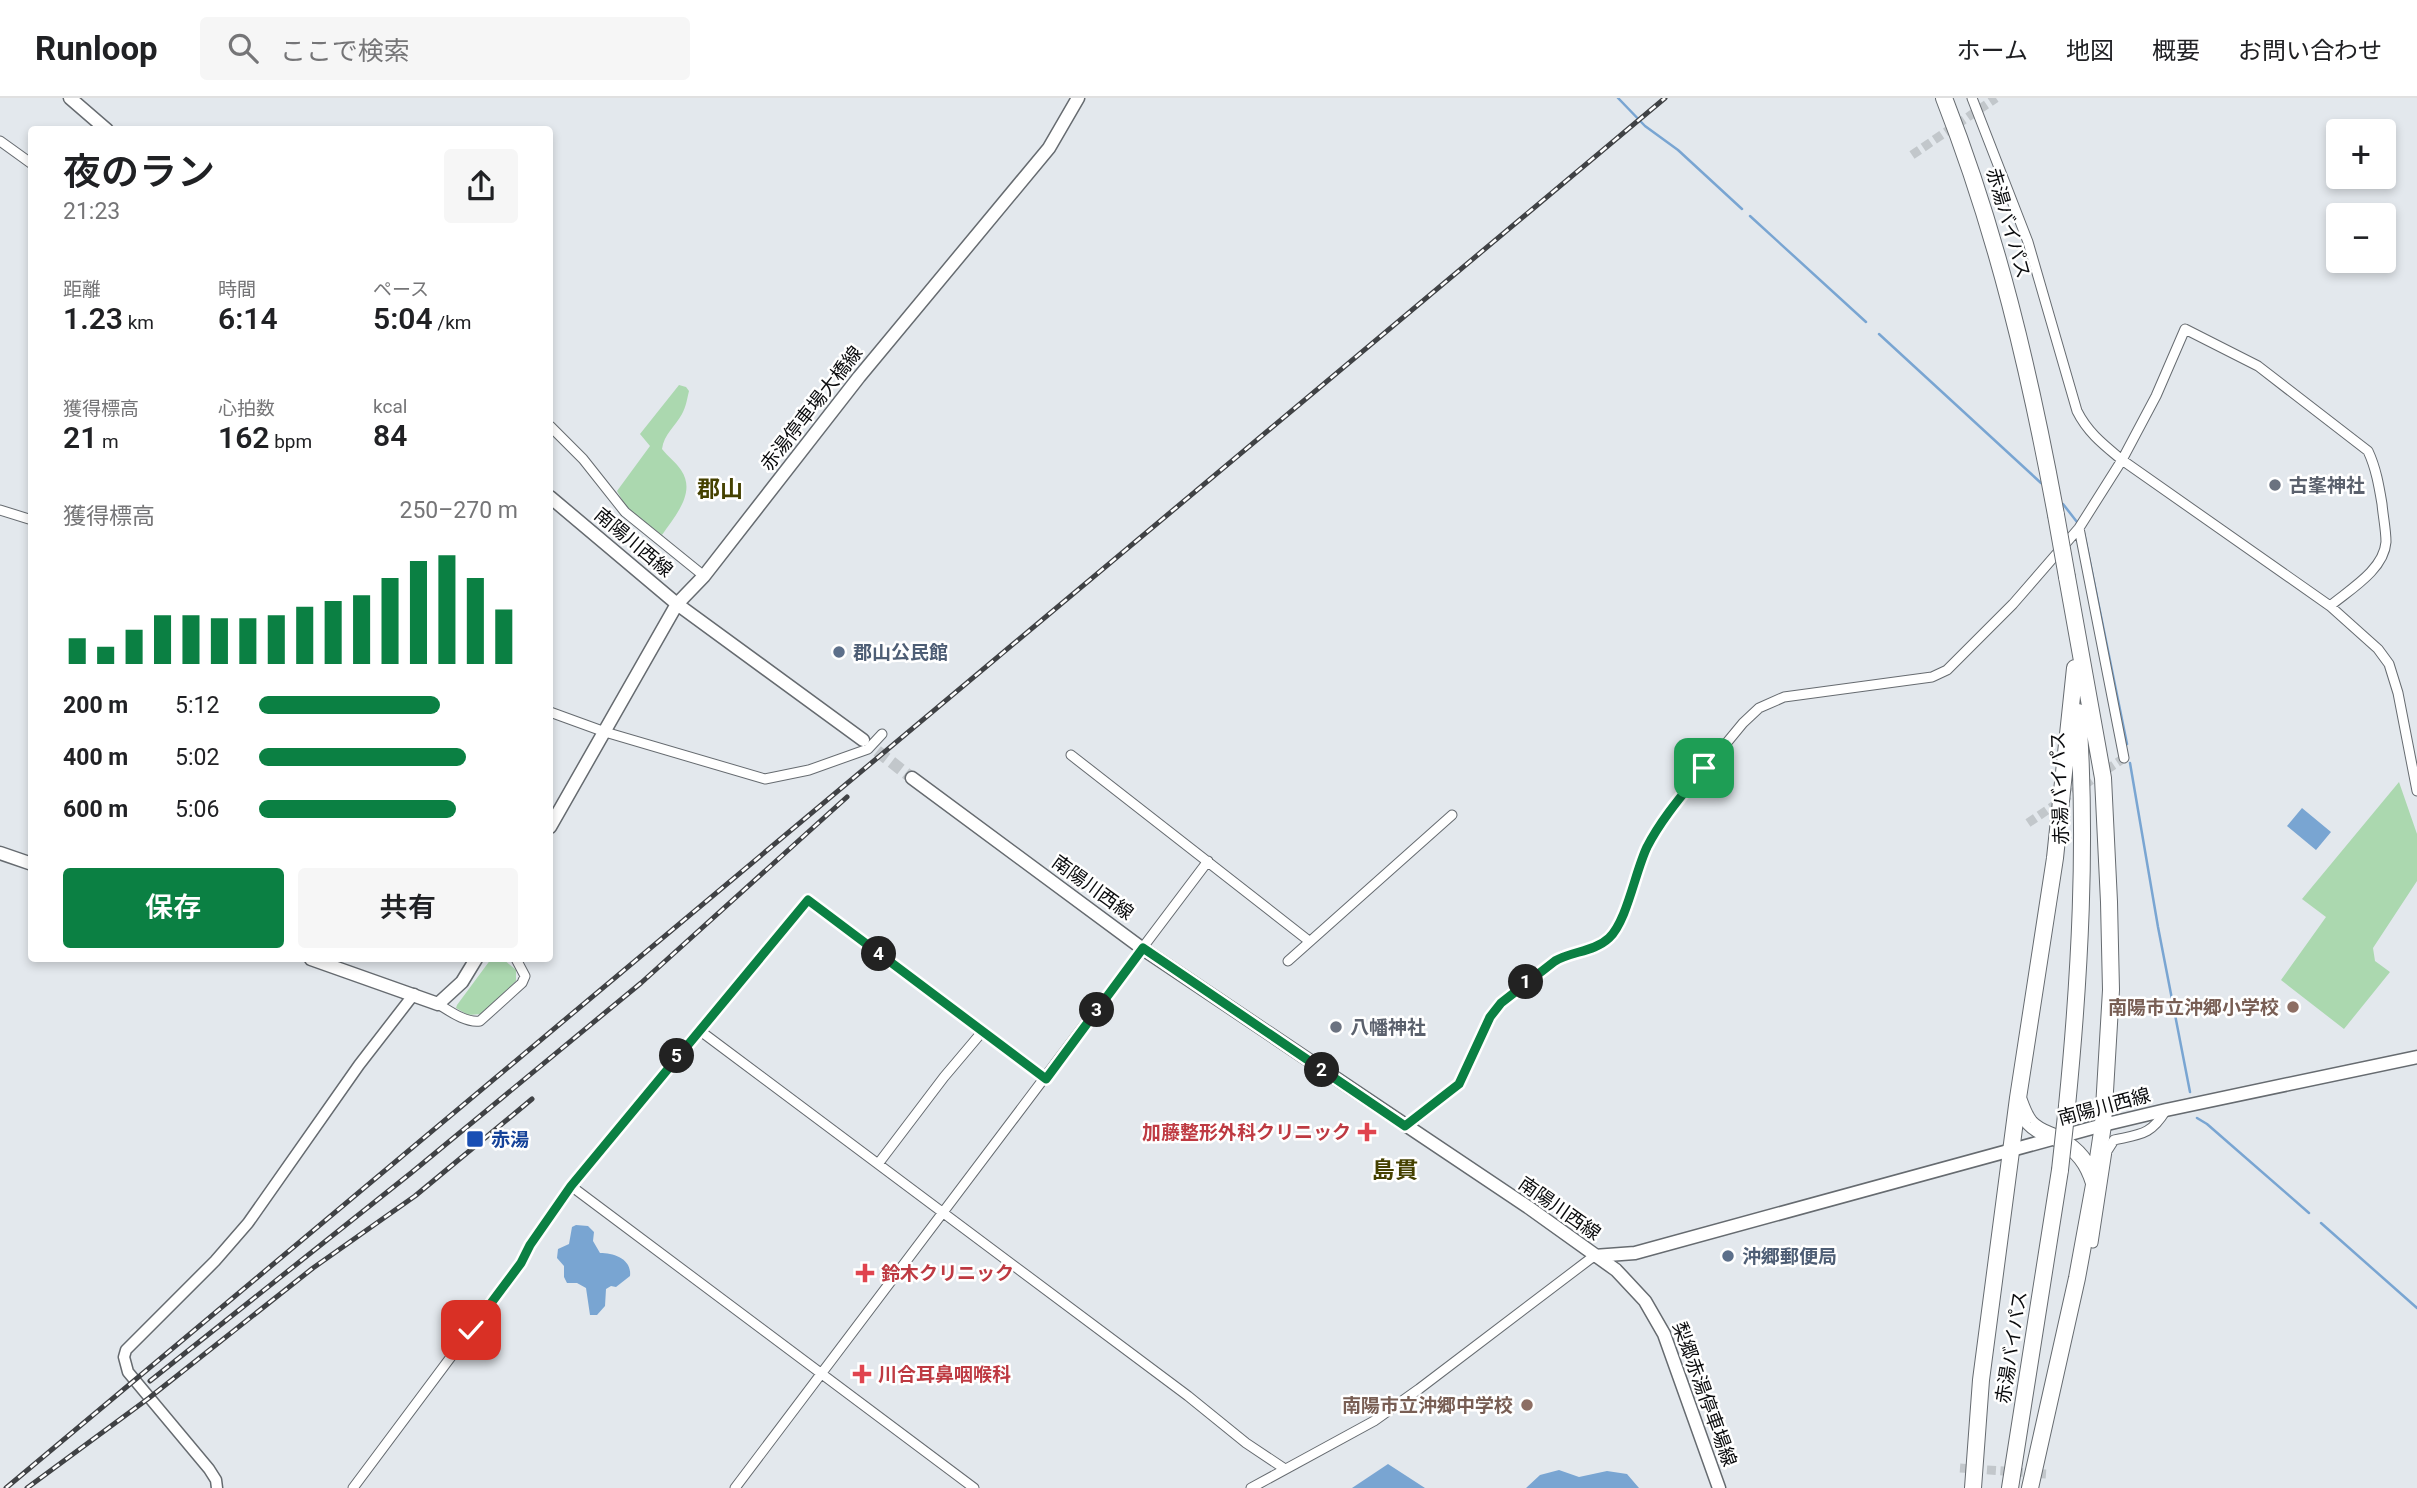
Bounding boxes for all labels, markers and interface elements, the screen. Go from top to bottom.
search box [200,17,690,80]
text: Runloop [35,29,158,68]
icon: search [224,29,262,67]
text: ここで検索 [280,36,410,66]
text: ホーム [1957,37,2028,65]
text: 地図 [2066,37,2114,65]
text: 概要 [2152,37,2200,65]
text: お問い合わせ [2238,37,2382,65]
map controls [2326,119,2396,273]
button: + [2326,119,2396,189]
button: share [444,149,518,223]
text: 夜のラン [63,150,215,194]
street label: 赤湯バイパス [1982,165,2035,281]
text: 21:23 [63,198,120,225]
button: − [2326,203,2396,273]
text: 距離 [63,278,101,301]
text: 時間 [218,278,256,301]
text: ペース [373,278,429,301]
text: 1.23 [63,301,123,336]
text: 6:14 [218,301,278,336]
text: 5:04 [373,301,433,336]
text: km [123,311,154,334]
text: /km [433,311,471,334]
street label: 赤湯停車場大橋線 [756,341,867,475]
text: kcal [373,395,407,418]
text: 獲得標高 [63,397,139,420]
text: 心拍数 [218,397,275,420]
text: 84 [373,418,407,453]
text: 21 [63,420,97,455]
text: 162 [218,420,269,455]
text: m [97,430,119,453]
text: bpm [269,430,312,453]
place label: 古峯神社 [2289,474,2365,497]
district label: 郡山 [697,476,743,503]
marker: 古峯神社 [2267,477,2283,493]
text: 250–270 m [399,497,518,524]
text: 獲得標高 [63,503,155,530]
street label: 南陽川西線 [590,503,677,582]
place label: 郡山公民館 [853,641,948,664]
marker: 郡山公民館 [831,644,847,660]
text: 200 m [63,692,128,719]
text: 5:12 [175,692,219,719]
street label: 赤湯バイパス [2046,731,2073,845]
pin [1674,738,1734,798]
text: 400 m [63,744,128,771]
text: 5:02 [175,744,219,771]
icon: arrive [1685,749,1723,787]
text: 600 m [63,796,128,823]
text: 5:06 [175,796,219,823]
street label: 南陽川西線 [1048,850,1138,925]
button: 保存 [63,868,284,948]
button: 共有 [298,868,518,948]
pin: 4 [862,936,896,972]
text: 4 [873,942,884,965]
pin: 1 [1508,964,1544,1000]
text: 1 [1520,970,1531,993]
pin: 3 [1080,992,1114,1028]
place label: 南陽市立沖郷小学校 [2108,996,2279,1019]
text: 3 [1091,998,1102,1021]
marker: 南陽市立沖郷小学校 [2285,999,2301,1015]
place label: 八幡神社 [1350,1016,1426,1039]
marker: 八幡神社 [1328,1019,1344,1035]
pin: 5 [660,1038,694,1074]
text: 5 [671,1044,682,1067]
pin: 2 [1304,1052,1340,1088]
text: 2 [1316,1058,1327,1081]
street label: 南陽川西線 [2055,1083,2153,1130]
place label: 加藤整形外科クリニック [1142,1121,1351,1144]
marker: 加藤整形外科クリニック [1357,1122,1377,1142]
place label: 赤湯 [491,1128,529,1151]
marker: 赤湯 [465,1129,485,1149]
district label: 島貫 [1372,1157,1418,1184]
street label: 南陽川西線 [1514,1172,1605,1245]
place label: 沖郷郵便局 [1742,1245,1837,1268]
marker: 沖郷郵便局 [1720,1248,1736,1264]
place label: 鈴木クリニック [881,1262,1014,1285]
marker: 鈴木クリニック [855,1263,875,1283]
street label: 赤湯バイパス [1991,1289,2032,1405]
pin [441,1300,501,1360]
icon: check [452,1311,490,1349]
street label: 梨郷赤湯停車場線 [1668,1319,1741,1470]
place label: 川合耳鼻咽喉科 [878,1363,1011,1386]
marker: 川合耳鼻咽喉科 [852,1364,872,1384]
place label: 南陽市立沖郷中学校 [1342,1394,1513,1417]
marker: 南陽市立沖郷中学校 [1519,1397,1535,1413]

